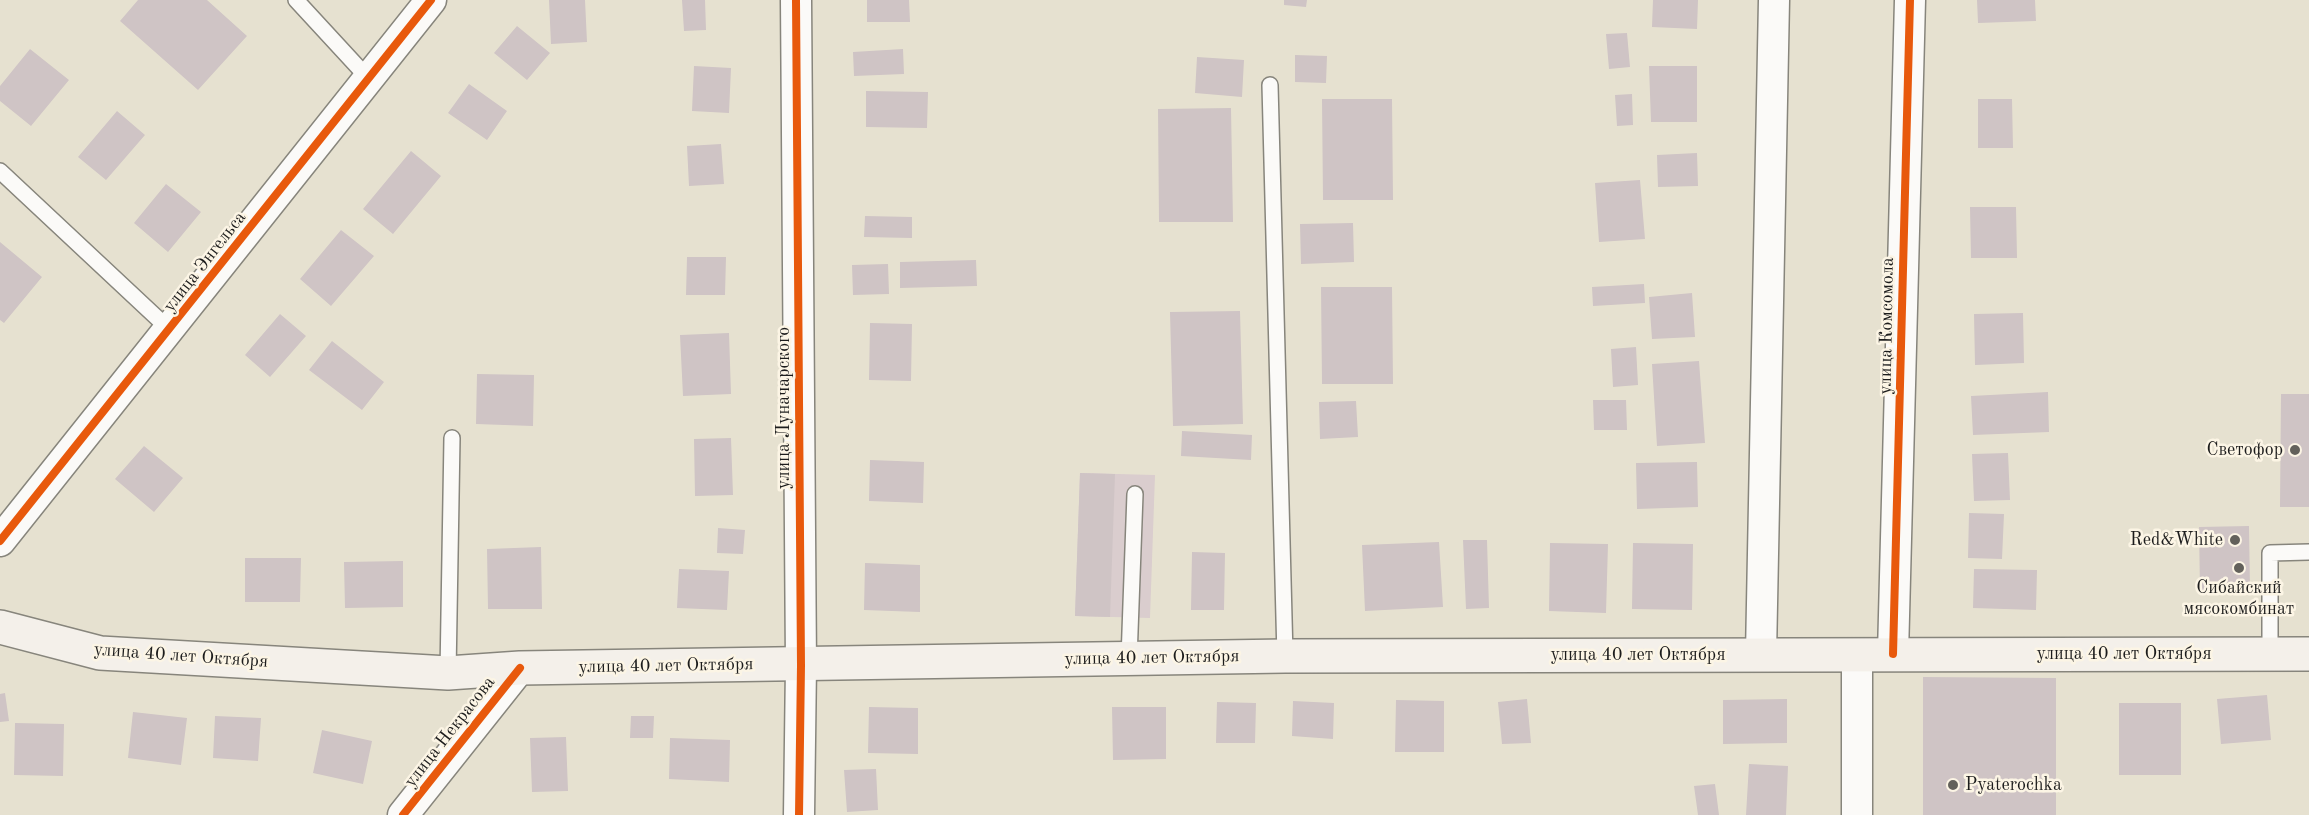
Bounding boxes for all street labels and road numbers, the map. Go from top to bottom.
street label: улица Энгельса [159,207,251,317]
street label: улица Комсомола [1875,257,1899,395]
street label: улица Луначарского [773,327,795,489]
street label: улица 40 лет Октября [93,639,269,673]
street label: улица 40 лет Октября [2037,643,2211,665]
street label: улица 40 лет Октября [1551,644,1725,666]
street label: улица 40 лет Октября [1064,646,1240,670]
street label: улица 40 лет Октября [578,654,754,678]
street label: улица Некрасова [400,672,500,792]

